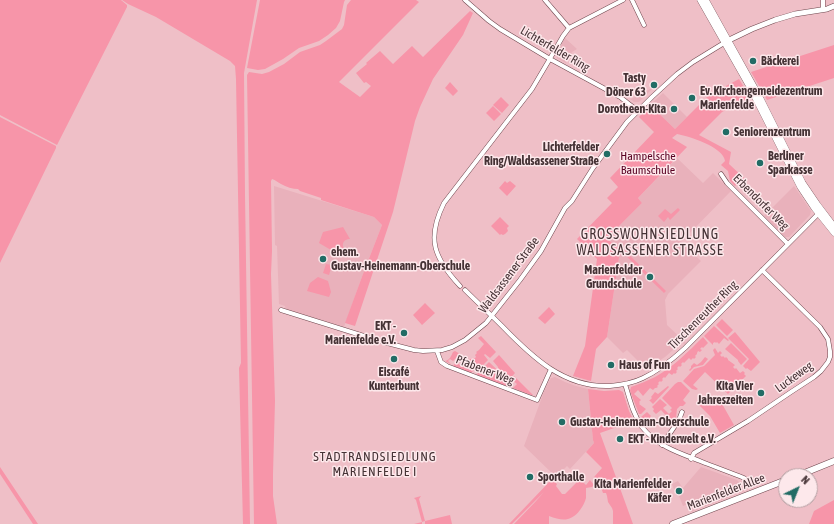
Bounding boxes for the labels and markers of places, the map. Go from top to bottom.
place label: Bäckerei [761,54,799,68]
marker: Bäckerei [748,56,758,66]
place label: Tasty Döner 63 [606,71,646,99]
marker: Tasty Döner 63 [649,80,659,90]
place label: Ev. Kirchengemeidezentrum Marienfelde [700,84,822,112]
marker: Ev. Kirchengemeidezentrum Marienfelde [687,93,697,103]
place label: Dorotheen-Kita [598,102,666,116]
marker: Dorotheen-Kita [669,104,679,114]
place label: Seniorenzentrum [734,125,810,139]
marker: Seniorenzentrum [721,127,731,137]
place label: Lichterfelder Ring/Waldsassener Straße [484,140,599,168]
marker: Lichterfelder Ring/Waldsassener Straße [602,149,612,159]
place label: Berliner Sparkasse [768,149,813,177]
marker: Berliner Sparkasse [755,158,765,168]
place label: ehem. Gustav-Heinemann-Oberschule [331,245,470,273]
marker: ehem. Gustav-Heinemann-Oberschule [318,254,328,264]
place label: Marienfelder Grundschule [584,263,642,291]
marker: Marienfelder Grundschule [645,272,655,282]
place label: EKT - Marienfelde e.V. [325,319,396,347]
marker: EKT - Marienfelde e.V. [399,328,409,338]
marker: Eiscafé Kunterbunt [389,354,399,364]
place label: Haus of Fun [619,358,670,372]
marker: Haus of Fun [606,360,616,370]
place label: Eiscafé Kunterbunt [369,365,419,393]
place label: Kita Vier Jahreszeiten [698,379,753,407]
marker: Kita Vier Jahreszeiten [756,388,766,398]
place label: Gustav-Heinemann-Oberschule [570,415,709,429]
marker: Gustav-Heinemann-Oberschule [557,417,567,427]
place label: EKT - Kinderwelt e.V. [628,432,716,446]
marker: EKT - Kinderwelt e.V. [615,434,625,444]
place label: Sporthalle [538,470,584,484]
marker: Sporthalle [525,472,535,482]
place label: Kita Marienfelder Käfer [594,477,671,505]
marker: Kita Marienfelder Käfer [674,486,684,496]

